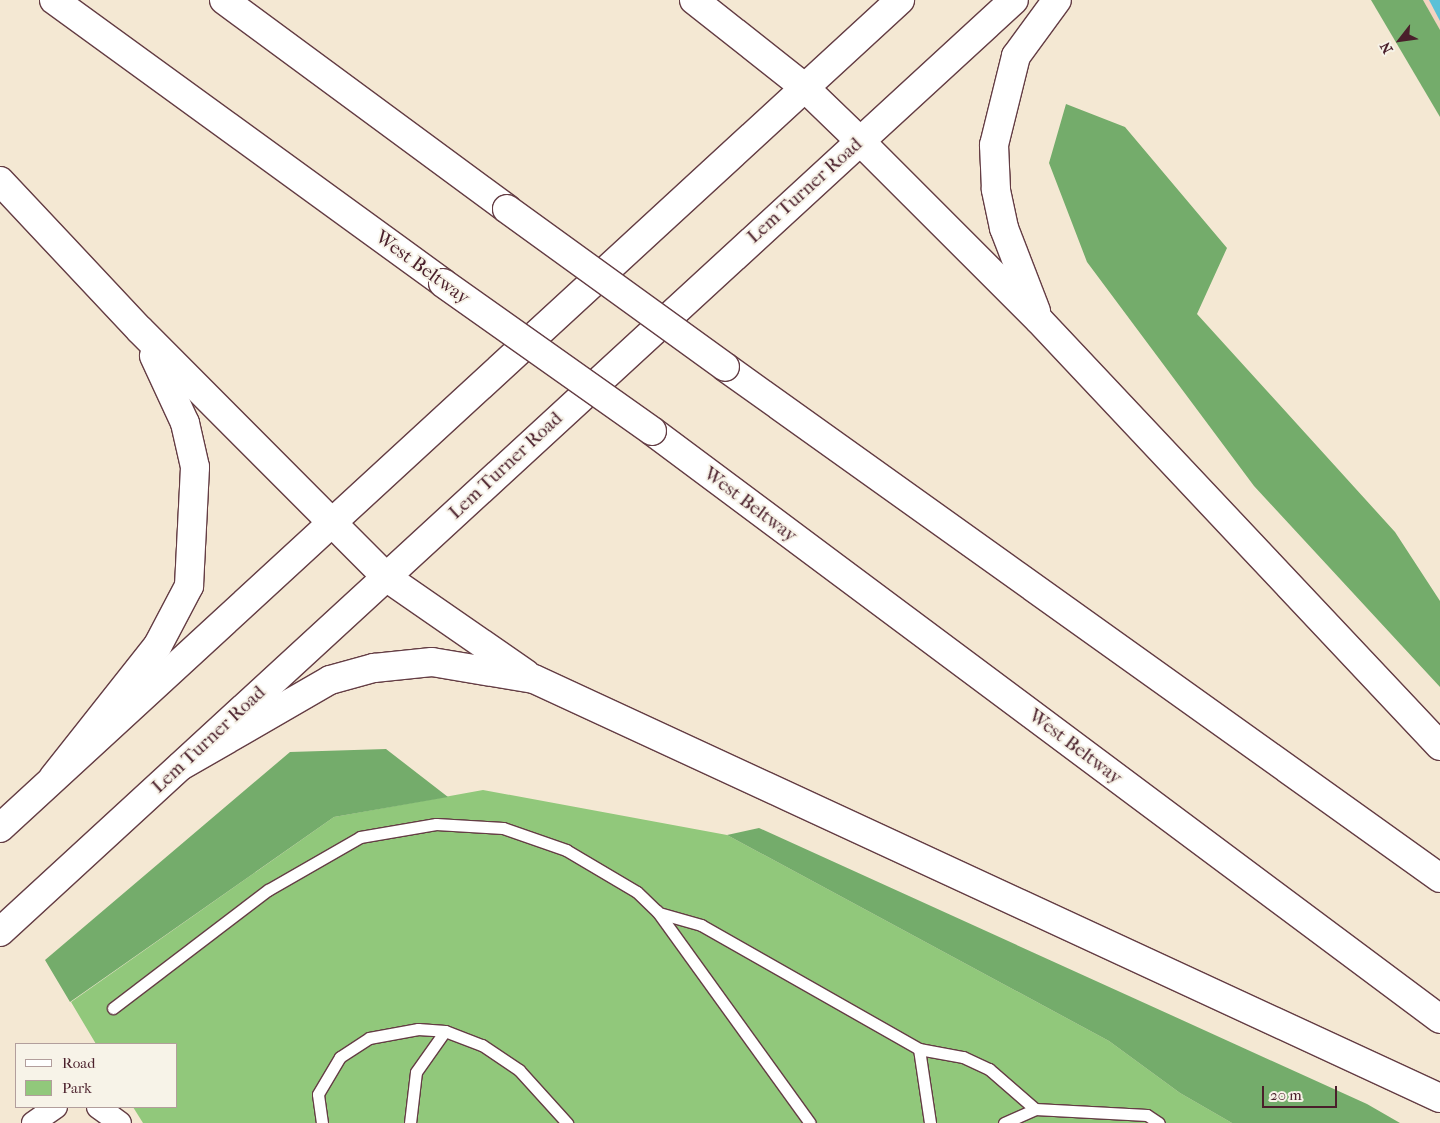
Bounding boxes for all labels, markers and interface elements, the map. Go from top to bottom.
north arrow [1375,15,1425,65]
text: N [1377,39,1397,57]
street label: Lem Turner Road [743,133,867,249]
street label: West Beltway [370,226,474,310]
street label: Lem Turner Road [445,408,567,524]
street label: West Beltway [699,463,801,547]
street label: Lem Turner Road [148,682,270,798]
street label: West Beltway [1024,705,1126,789]
legend [15,1043,178,1108]
text: Road [62,1054,95,1072]
scale bar [1265,1076,1340,1108]
text: Park [62,1079,92,1097]
text: 20 m [1270,1086,1302,1104]

